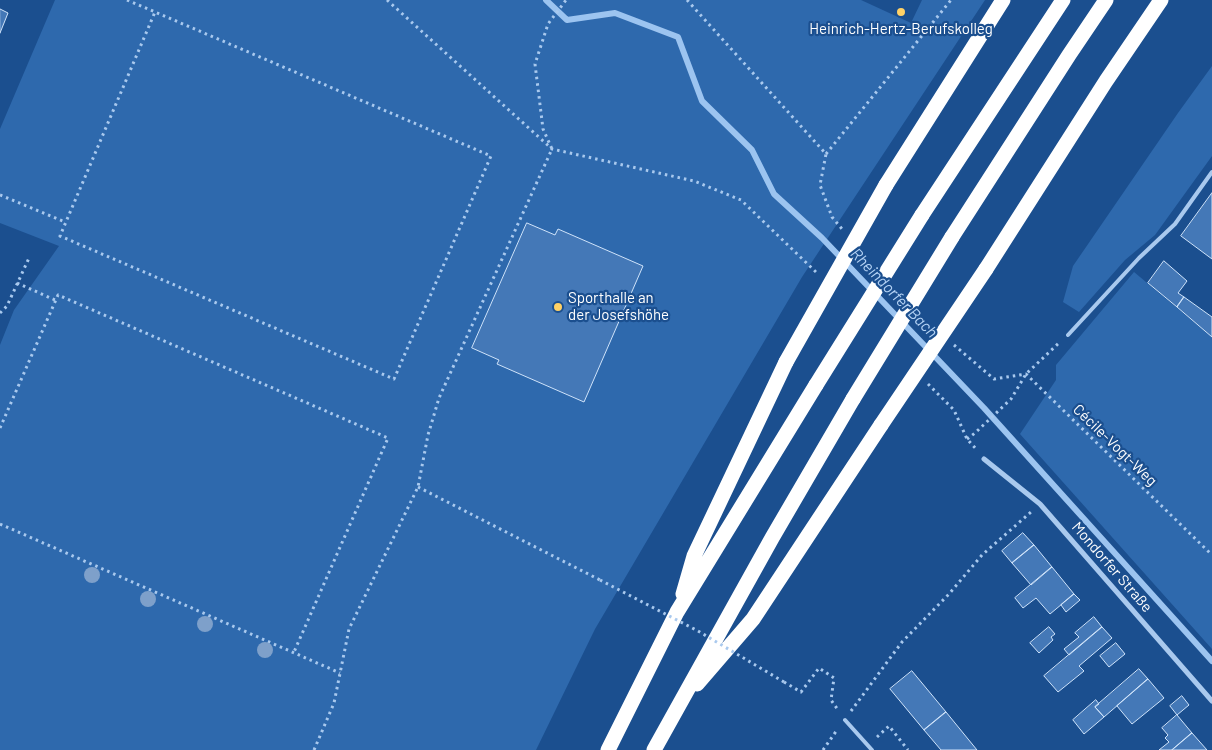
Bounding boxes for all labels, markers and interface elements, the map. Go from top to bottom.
marker: Heinrich-Hertz-Berufskolleg [895,6,907,18]
place label: Heinrich-Hertz-Berufskolleg [809,20,993,38]
water label: Rheindorfer Bach [846,244,942,342]
place label: Sporthalle an der Josefshöhe [568,289,669,324]
marker: Sporthalle an der Josefshöhe [552,301,564,313]
street label: Cécile-Vogt-Weg [1069,400,1161,490]
street label: Mondorfer Straße [1068,518,1156,616]

